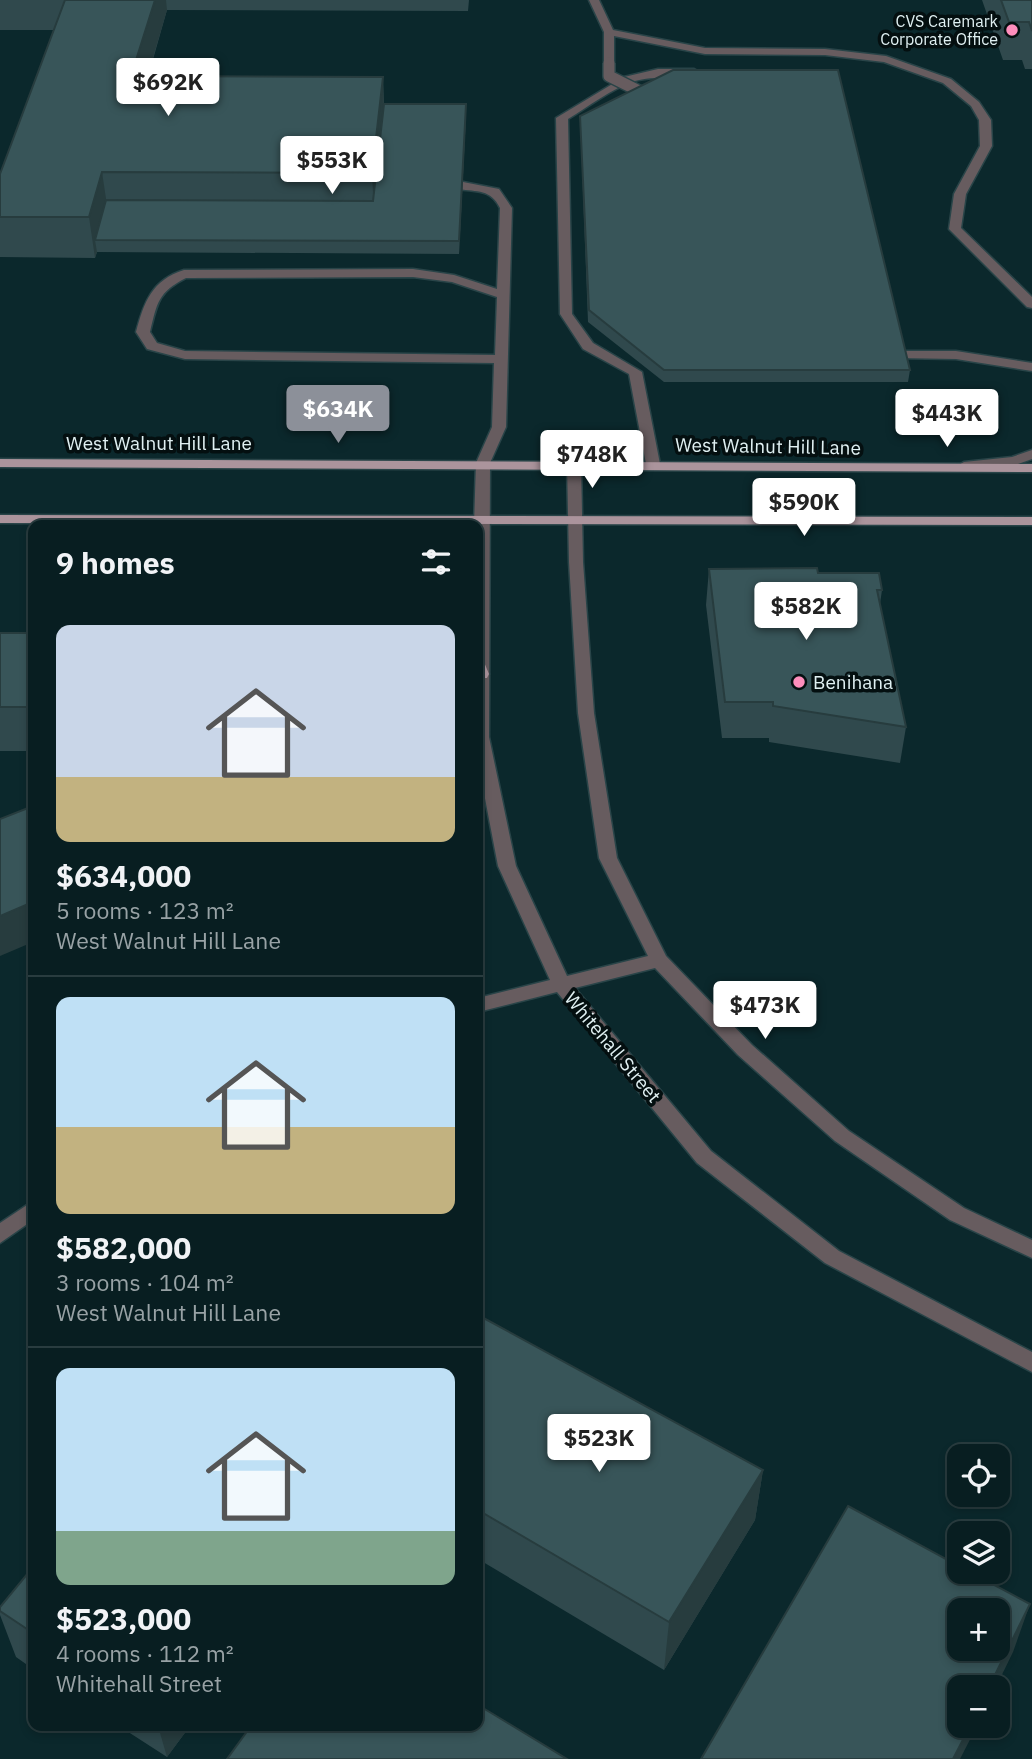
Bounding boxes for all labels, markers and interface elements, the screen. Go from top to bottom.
place label: CVS Caremark Corporate Office [880,11,999,49]
marker: CVS Caremark Corporate Office [1004,22,1020,38]
pin: $692K [119,58,217,118]
text: $692K [132,66,204,96]
pin: $553K [283,136,381,196]
text: $553K [296,144,368,174]
pin: $634K [289,386,387,445]
pin: $443K [898,390,996,449]
text: $634K [302,393,374,423]
text: $443K [911,397,983,427]
pin: $748K [543,430,641,490]
street label: West Walnut Hill Lane [66,431,252,455]
street label: West Walnut Hill Lane [675,432,861,460]
text: $748K [556,438,628,468]
pin: $590K [755,478,853,538]
text: $590K [768,486,840,516]
text: 9 homes [56,543,175,582]
icon: filters [417,543,455,581]
pin: $582K [757,582,855,642]
text: $582K [770,590,842,620]
icon: home [193,670,319,796]
place label: Benihana [813,670,893,694]
marker: Benihana [791,674,807,690]
text: $634,000 [56,856,191,895]
text: 5 rooms · 123 m² [56,895,234,925]
text: West Walnut Hill Lane [56,925,281,955]
pin: $473K [716,982,814,1041]
street label: Whitehall Street [560,987,666,1107]
text: $473K [729,989,801,1019]
icon: home [193,1042,319,1168]
text: $582,000 [56,1228,191,1267]
text: 3 rooms · 104 m² [56,1267,234,1297]
text: West Walnut Hill Lane [56,1297,281,1327]
icon: home [193,1413,319,1539]
pin: $523K [550,1414,648,1474]
text: $523K [563,1422,635,1452]
map controls [947,1444,1010,1738]
button: locate [947,1444,1010,1507]
button: layers [947,1521,1010,1584]
button: + [947,1598,1010,1661]
text: $523,000 [56,1599,191,1638]
text: 4 rooms · 112 m² [56,1638,234,1668]
text: Whitehall Street [56,1668,222,1698]
button: − [947,1675,1010,1738]

